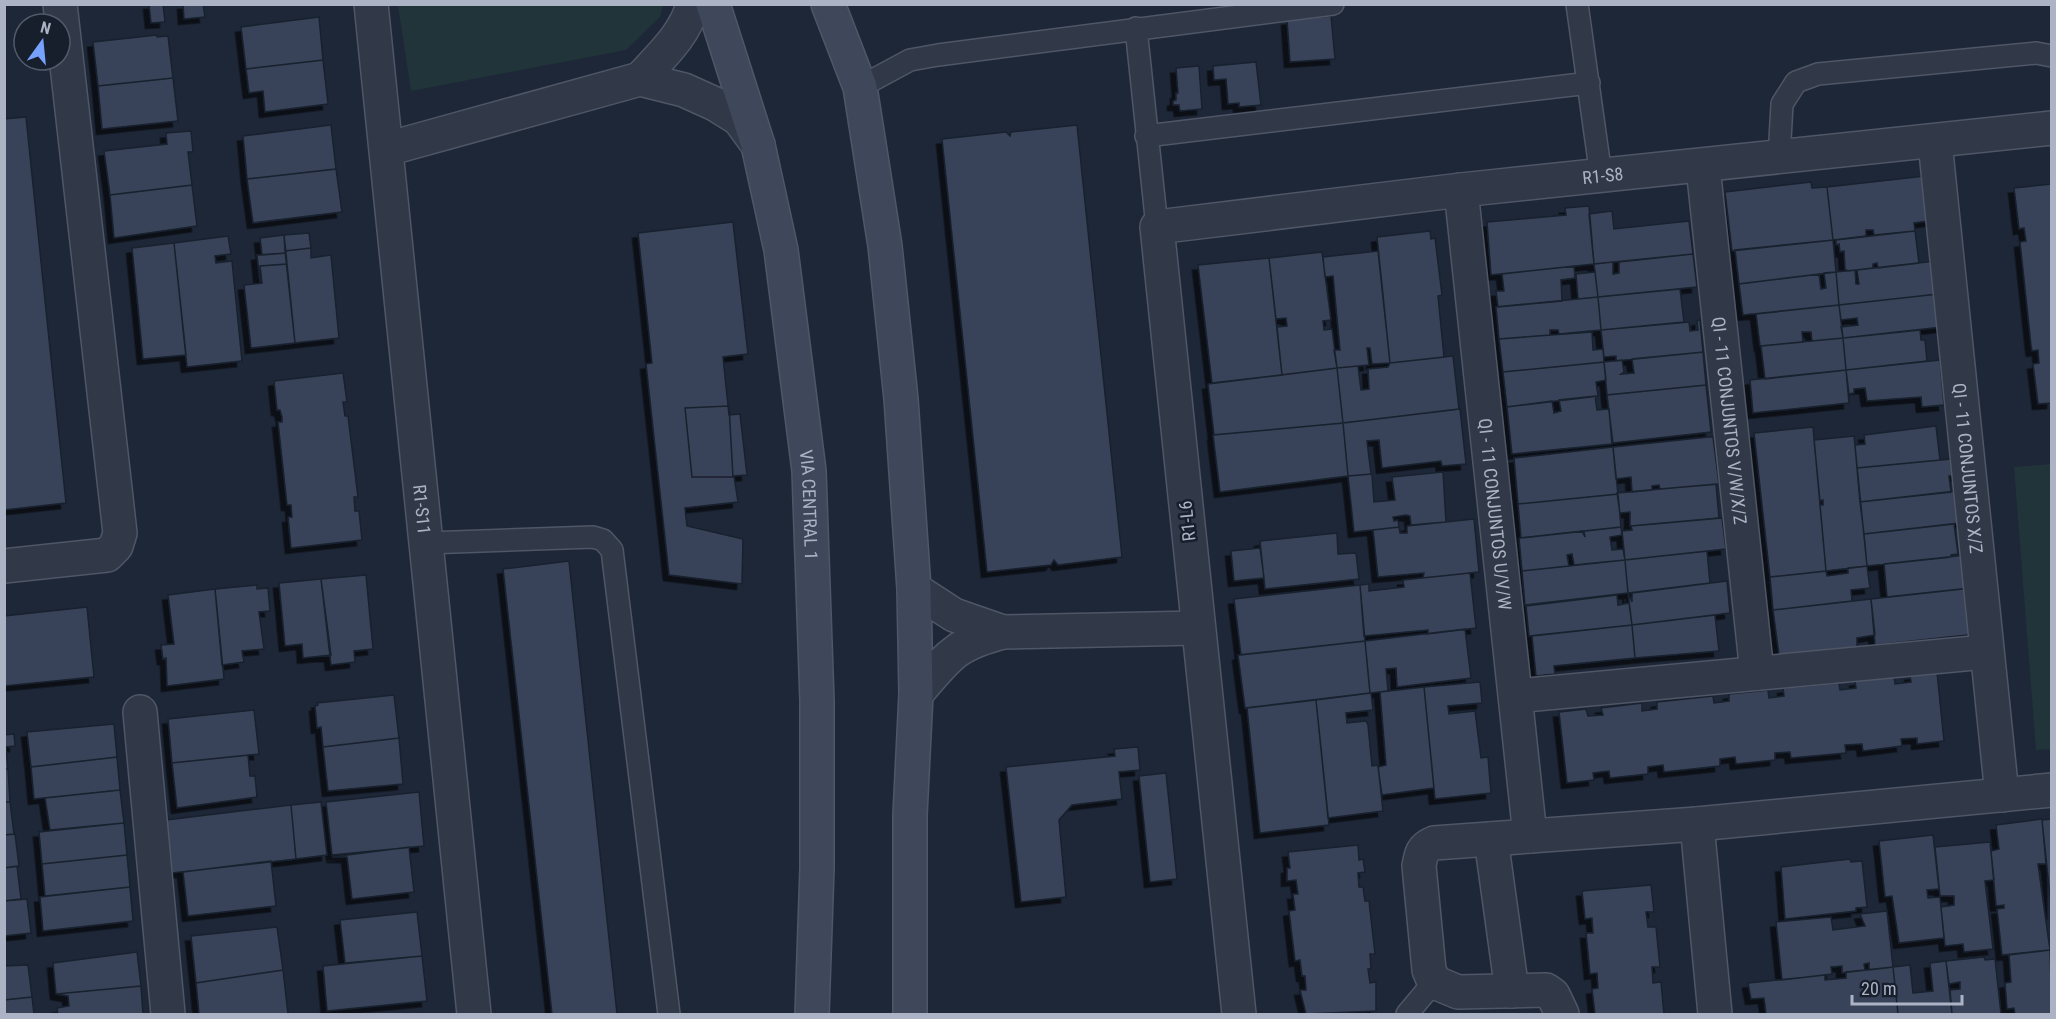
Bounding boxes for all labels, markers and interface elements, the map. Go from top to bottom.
north arrow [12,12,72,72]
text: N [39,18,53,38]
street label: R1-S8 [1581,163,1624,188]
street label: QI - 11 CONJUNTOS V/W/X/Z [1709,316,1752,525]
street label: QI - 11 CONJUNTOS X/Z [1949,382,1988,555]
street label: QI - 11 CONJUNTOS U/V/W [1475,417,1516,611]
street label: VIA CENTRAL 1 [796,448,823,560]
street label: R1-S11 [410,483,436,535]
street label: R1-L6 [1174,500,1200,542]
scale bar [1852,968,1962,1006]
text: 20 m [1861,978,1896,999]

